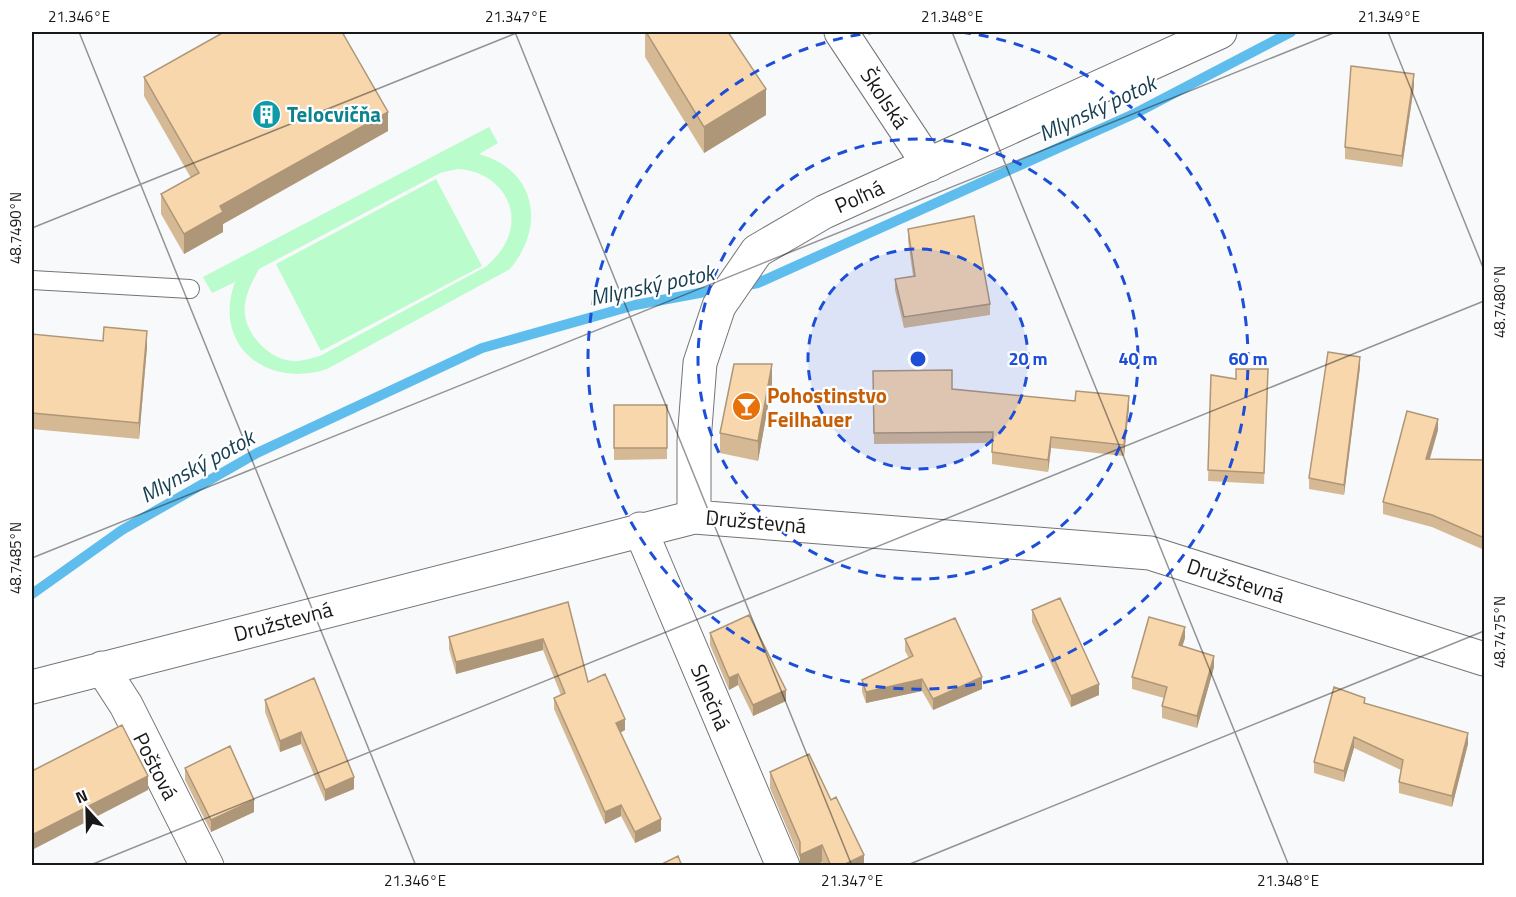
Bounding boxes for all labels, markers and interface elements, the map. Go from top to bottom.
text: 21.346°E [48,5,110,28]
text: 21.347°E [485,5,547,28]
text: 21.348°E [921,5,983,28]
text: 21.349°E [1358,5,1420,28]
street label: Školská [853,61,917,135]
water label: Mlynský potok [1033,65,1163,150]
building icon: Telocvičňa [250,98,282,130]
place label: Telocvičňa [287,98,381,130]
street label: Poľná [829,171,889,221]
text: 48.7490°N [4,192,27,264]
water label: Mlynský potok [587,255,719,315]
text: 48.7480°N [1488,266,1511,338]
text: 20 m [1008,345,1048,372]
text: 40 m [1118,345,1158,372]
text: 60 m [1228,345,1268,372]
centre of rings [908,349,928,369]
place label: Pohostinstvo Feilhauer [767,379,887,435]
bar icon: Pohostinstvo Feilhauer [730,391,762,423]
water label: Mlynský potok [134,419,262,511]
street label: Družstevná [704,501,808,541]
text: 48.7485°N [4,522,27,594]
street label: Družstevná [1183,549,1289,611]
street label: Družstevná [230,592,336,650]
text: 48.7475°N [1488,596,1511,668]
street label: Slnečná [683,659,739,735]
street label: Poštová [125,727,187,806]
north arrow [57,780,117,840]
text: N [72,783,91,809]
text: 21.346°E [384,869,446,892]
text: 21.347°E [821,869,883,892]
text: 21.348°E [1257,869,1319,892]

